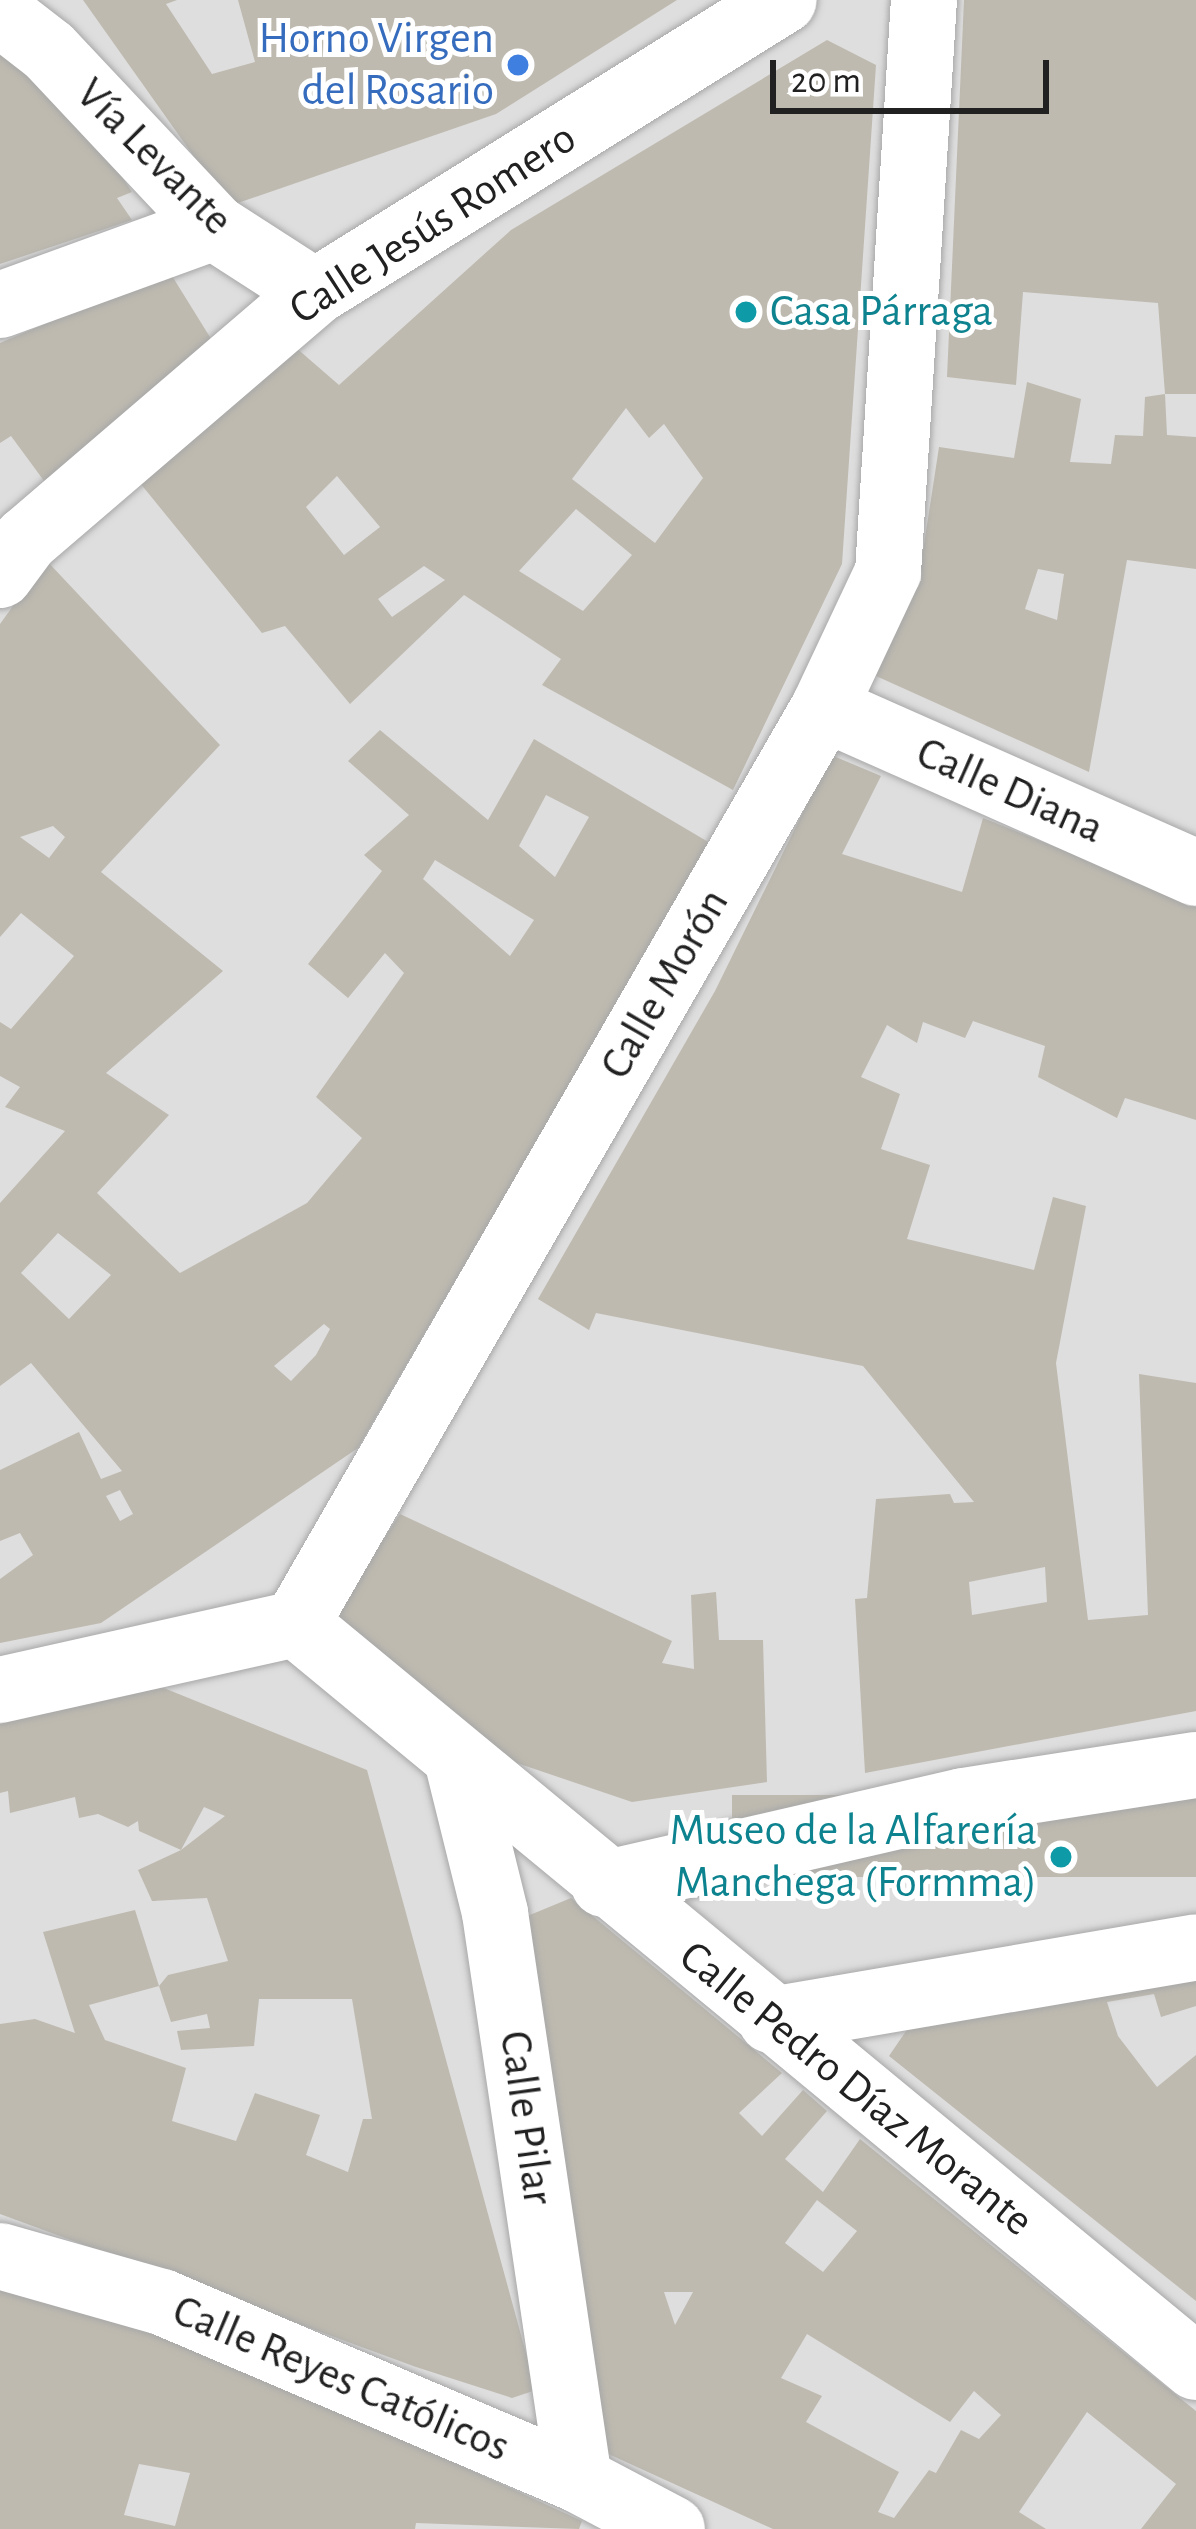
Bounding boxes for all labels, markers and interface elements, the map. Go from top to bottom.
place label: Horno Virgen del Rosario [259,12,494,118]
scale bar [776,36,1055,110]
marker: Horno Virgen del Rosario [505,52,531,78]
text: 20 m [791,63,861,99]
street label: Vía Levante [64,67,244,247]
street label: Calle Jesús Romero [280,111,586,337]
place label: Casa Párraga [770,285,993,339]
marker: Casa Párraga [733,299,759,325]
street label: Calle Diana [908,726,1112,856]
street label: Calle Morón [589,879,741,1089]
place label: Museo de la Alfarería Manchega (Formma) [670,1804,1037,1910]
marker: Museo de la Alfarería Manchega (Formma) [1048,1844,1074,1870]
street label: Calle Pedro Díaz Morante [668,1930,1044,2248]
street label: Calle Pilar [487,2028,565,2208]
street label: Calle Reyes Católicos [165,2284,517,2474]

